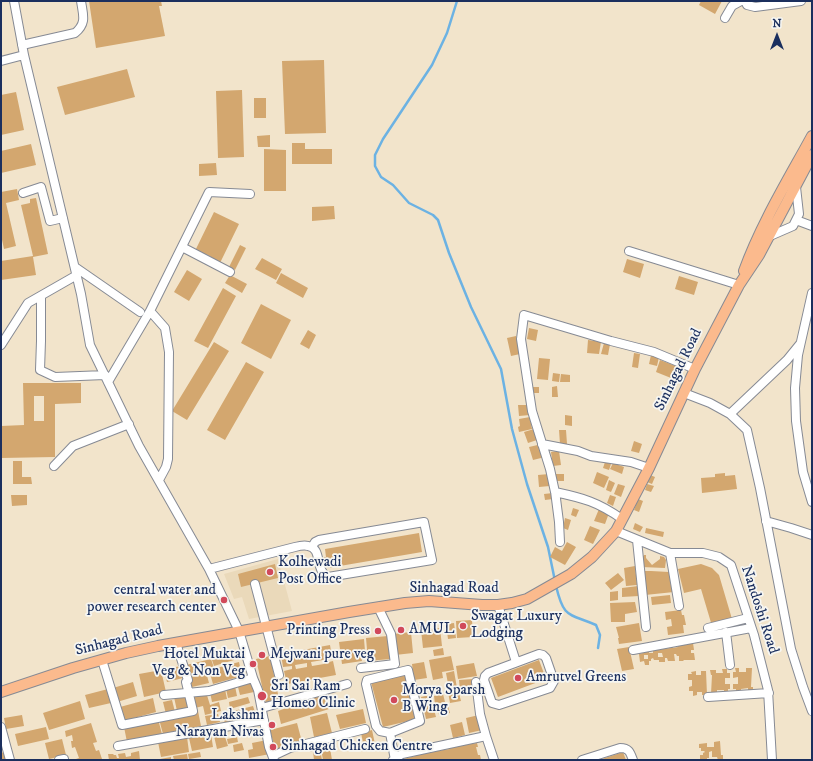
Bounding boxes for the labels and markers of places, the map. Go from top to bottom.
place label: Kolhewadi Post Office [278,554,342,589]
marker: Kolhewadi Post Office [265,567,275,577]
place label: central water and power research center [87,582,216,617]
marker: central water and power research center [219,595,229,605]
place label: Swagat Luxury Lodging [471,608,562,643]
place label: AMUL [409,621,455,639]
marker: Swagat Luxury Lodging [458,621,468,631]
place label: Printing Press [287,622,370,640]
marker: AMUL [396,625,406,635]
marker: Printing Press [373,626,383,636]
place label: Hotel Muktai Veg & Non Veg [152,646,245,681]
place label: Mejwani pure veg [270,646,374,664]
marker: Mejwani pure veg [257,650,267,660]
marker: Hotel Muktai Veg & Non Veg [248,659,258,669]
place label: Amrutvel Greens [526,669,626,687]
marker: Amrutvel Greens [513,673,523,683]
place label: Sri Sai Ram Homeo Clinic [271,678,355,713]
place label: Morya Sparsh B Wing [402,682,485,717]
marker: Sri Sai Ram Homeo Clinic [256,690,268,702]
marker: Morya Sparsh B Wing [389,695,399,705]
place label: Lakshmi Narayan Nivas [175,707,264,742]
marker: Lakshmi Narayan Nivas [267,720,277,730]
place label: Sinhagad Chicken Centre [281,738,432,756]
marker: Sinhagad Chicken Centre [268,742,278,752]

